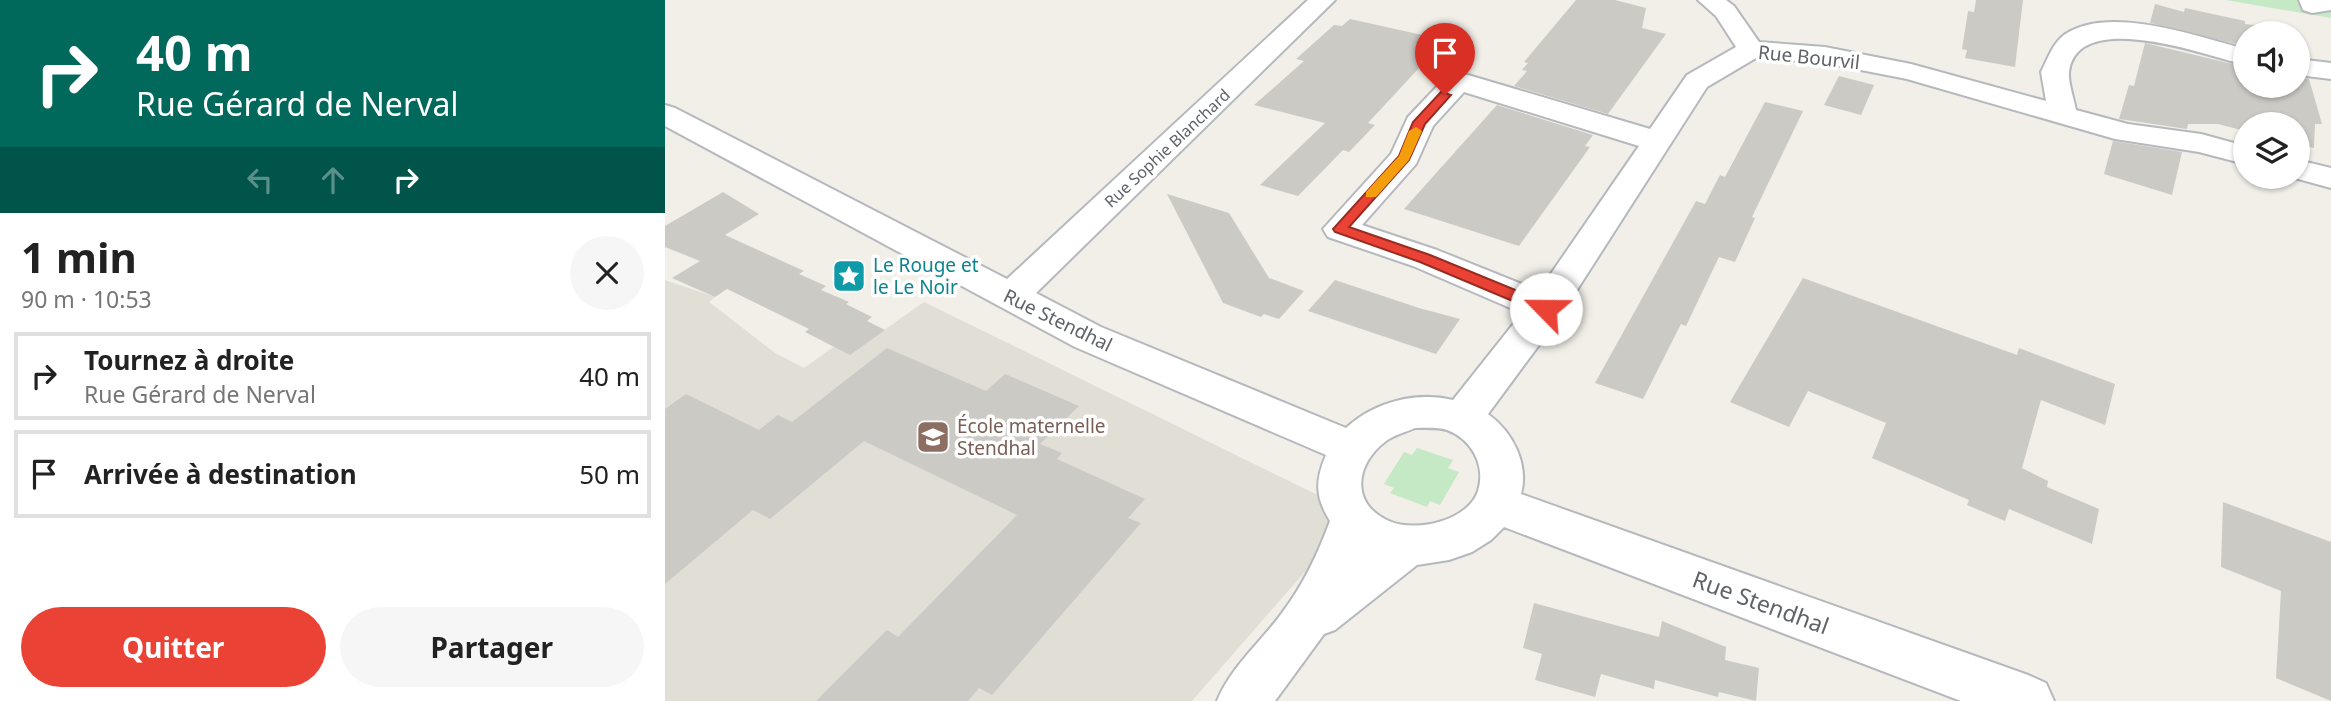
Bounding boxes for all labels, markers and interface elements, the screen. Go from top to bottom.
text: 40 m [136,19,253,85]
map controls [2233,21,2310,189]
button: sound [2233,21,2310,98]
pin [1415,23,1475,95]
icon: right [21,28,112,119]
icon: arrive [1426,34,1464,72]
street label: Rue Bourvil [1757,39,1861,75]
text: Rue Gérard de Nerval [136,82,459,125]
street label: Rue Sophie Blanchard [1099,84,1235,212]
button: layers [2233,112,2310,189]
icon: left [241,161,279,199]
icon: ahead [314,161,352,199]
icon: right [387,161,425,199]
text: 1 min [21,228,137,285]
button: close [570,236,644,310]
place label: Le Rouge et le Le Noir [873,252,979,300]
place icon: Le Rouge et le Le Noir [830,257,868,295]
position arrow [1509,272,1583,346]
street label: Rue Stendhal [999,282,1117,358]
text: 90 m · 10:53 [21,283,152,315]
text: Tournez à droite [84,342,294,378]
icon: right [25,357,63,395]
text: 40 m [579,358,640,394]
text: Rue Gérard de Nerval [84,378,316,410]
place label: École maternelle Stendhal [957,413,1106,461]
school or university icon: École maternelle Stendhal [914,418,952,456]
icon: arrive [25,455,63,493]
text: Arrivée à destination [84,456,357,492]
text: 50 m [579,456,640,492]
street label: Rue Stendhal [1688,563,1834,641]
button: Quitter [21,607,326,687]
button: Partager [340,607,644,687]

